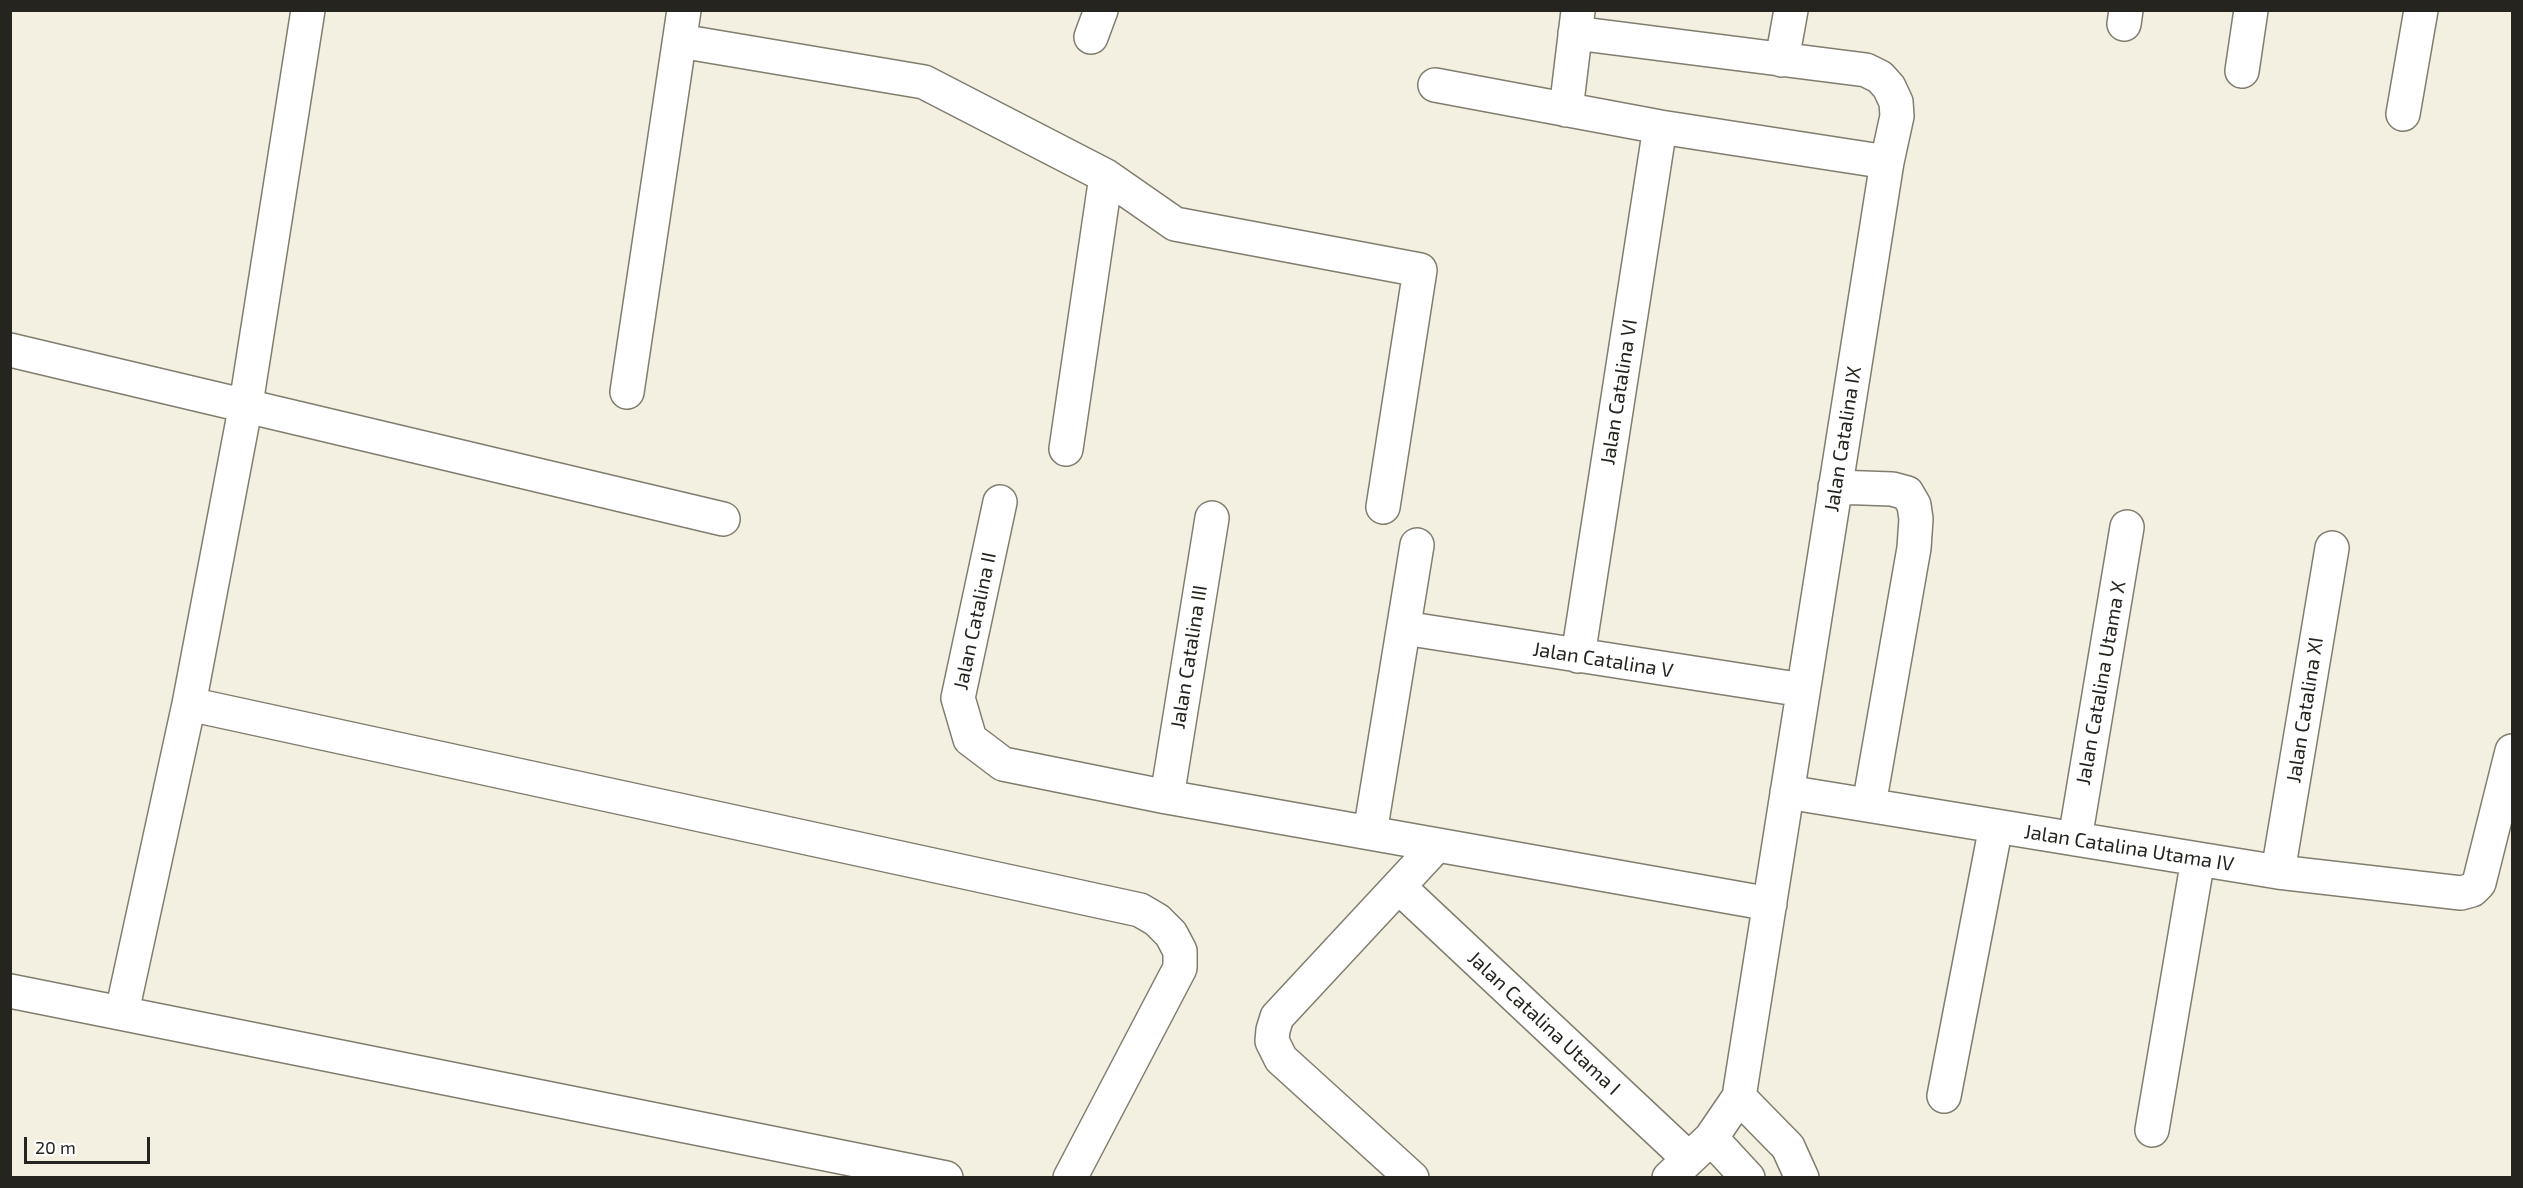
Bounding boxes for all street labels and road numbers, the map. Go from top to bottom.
street label: Jalan Catalina VI [1596,317,1642,467]
street label: Jalan Catalina IX [1820,364,1866,514]
street label: Jalan Catalina II [949,550,1001,692]
street label: Jalan Catalina Utama X [2071,579,2131,787]
street label: Jalan Catalina III [1166,583,1212,731]
street label: Jalan Catalina XI [2282,635,2328,785]
street label: Jalan Catalina V [1531,637,1675,683]
street label: Jalan Catalina Utama IV [2022,820,2236,876]
street label: Jalan Catalina Utama I [1463,946,1625,1100]

